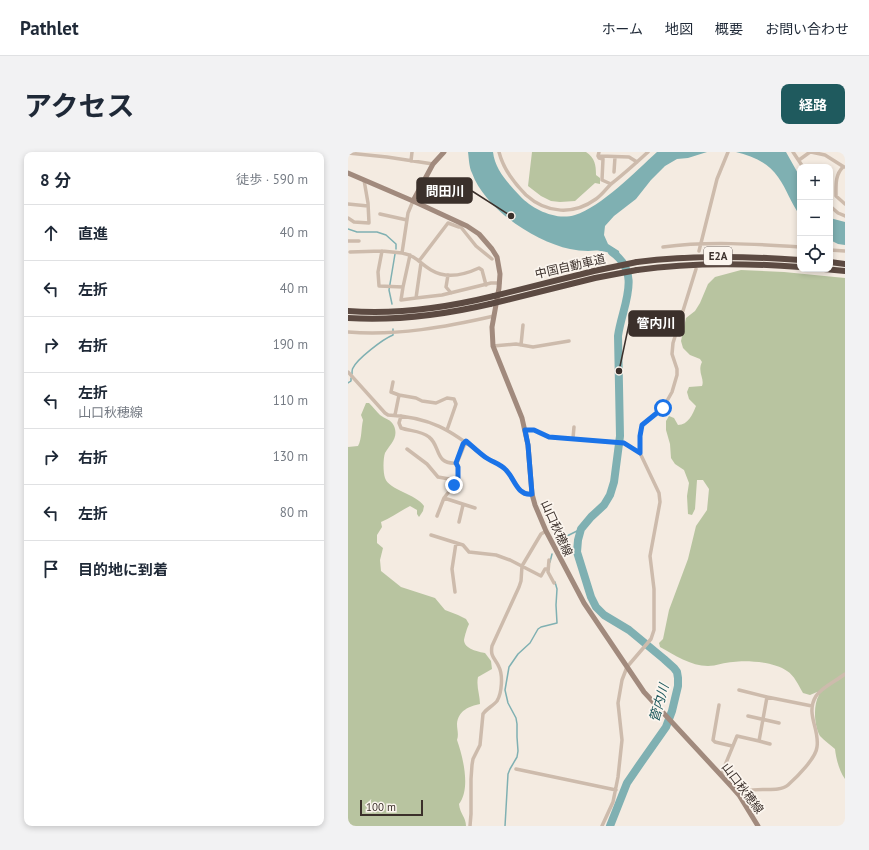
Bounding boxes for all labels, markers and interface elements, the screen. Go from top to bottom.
text: Pathlet [20,16,79,40]
text: ホーム [601,20,643,38]
text: 地図 [665,20,693,38]
text: 概要 [715,20,743,38]
text: お問い合わせ [765,20,849,38]
button: 経路 [781,84,845,124]
text: アクセス [24,87,135,124]
map controls [797,164,833,272]
button: + [797,164,833,200]
text: 8 分 [40,169,71,191]
text: 徒歩 · 590 m [236,171,308,188]
callout: 問田川 [417,178,472,203]
text: 問田川 [425,183,465,200]
button: − [797,200,833,236]
icon: ahead [40,222,62,244]
text: 直進 [78,224,108,243]
text: 40 m [280,224,308,241]
button: locate [797,236,833,272]
road number: E2A [704,247,732,265]
street label: 中国自動車道 [533,251,607,281]
icon: left [40,278,62,300]
text: 左折 [78,280,108,299]
text: 40 m [280,280,308,297]
callout: 管内川 [629,311,684,336]
text: 管内川 [636,315,676,332]
icon: right [40,334,62,356]
text: 右折 [78,336,108,355]
text: 190 m [273,336,308,353]
text: 左折 [78,383,108,402]
icon: left [40,390,62,412]
text: 110 m [273,392,308,409]
route start [654,399,672,417]
text: 山口秋穂線 [78,404,143,421]
icon: right [40,446,62,468]
text: 右折 [78,448,108,467]
text: 130 m [273,448,308,465]
route end [445,476,463,494]
street label: 山口秋穂線 [538,498,576,558]
icon: left [40,502,62,524]
text: 左折 [78,504,108,523]
text: 80 m [280,504,308,521]
icon: arrive [40,558,62,580]
text: 目的地に到着 [78,560,168,579]
water label: 管内川 [645,680,673,724]
street label: 山口秋穂線 [719,760,767,816]
scale bar [360,798,423,817]
text: 100 m [366,800,396,814]

